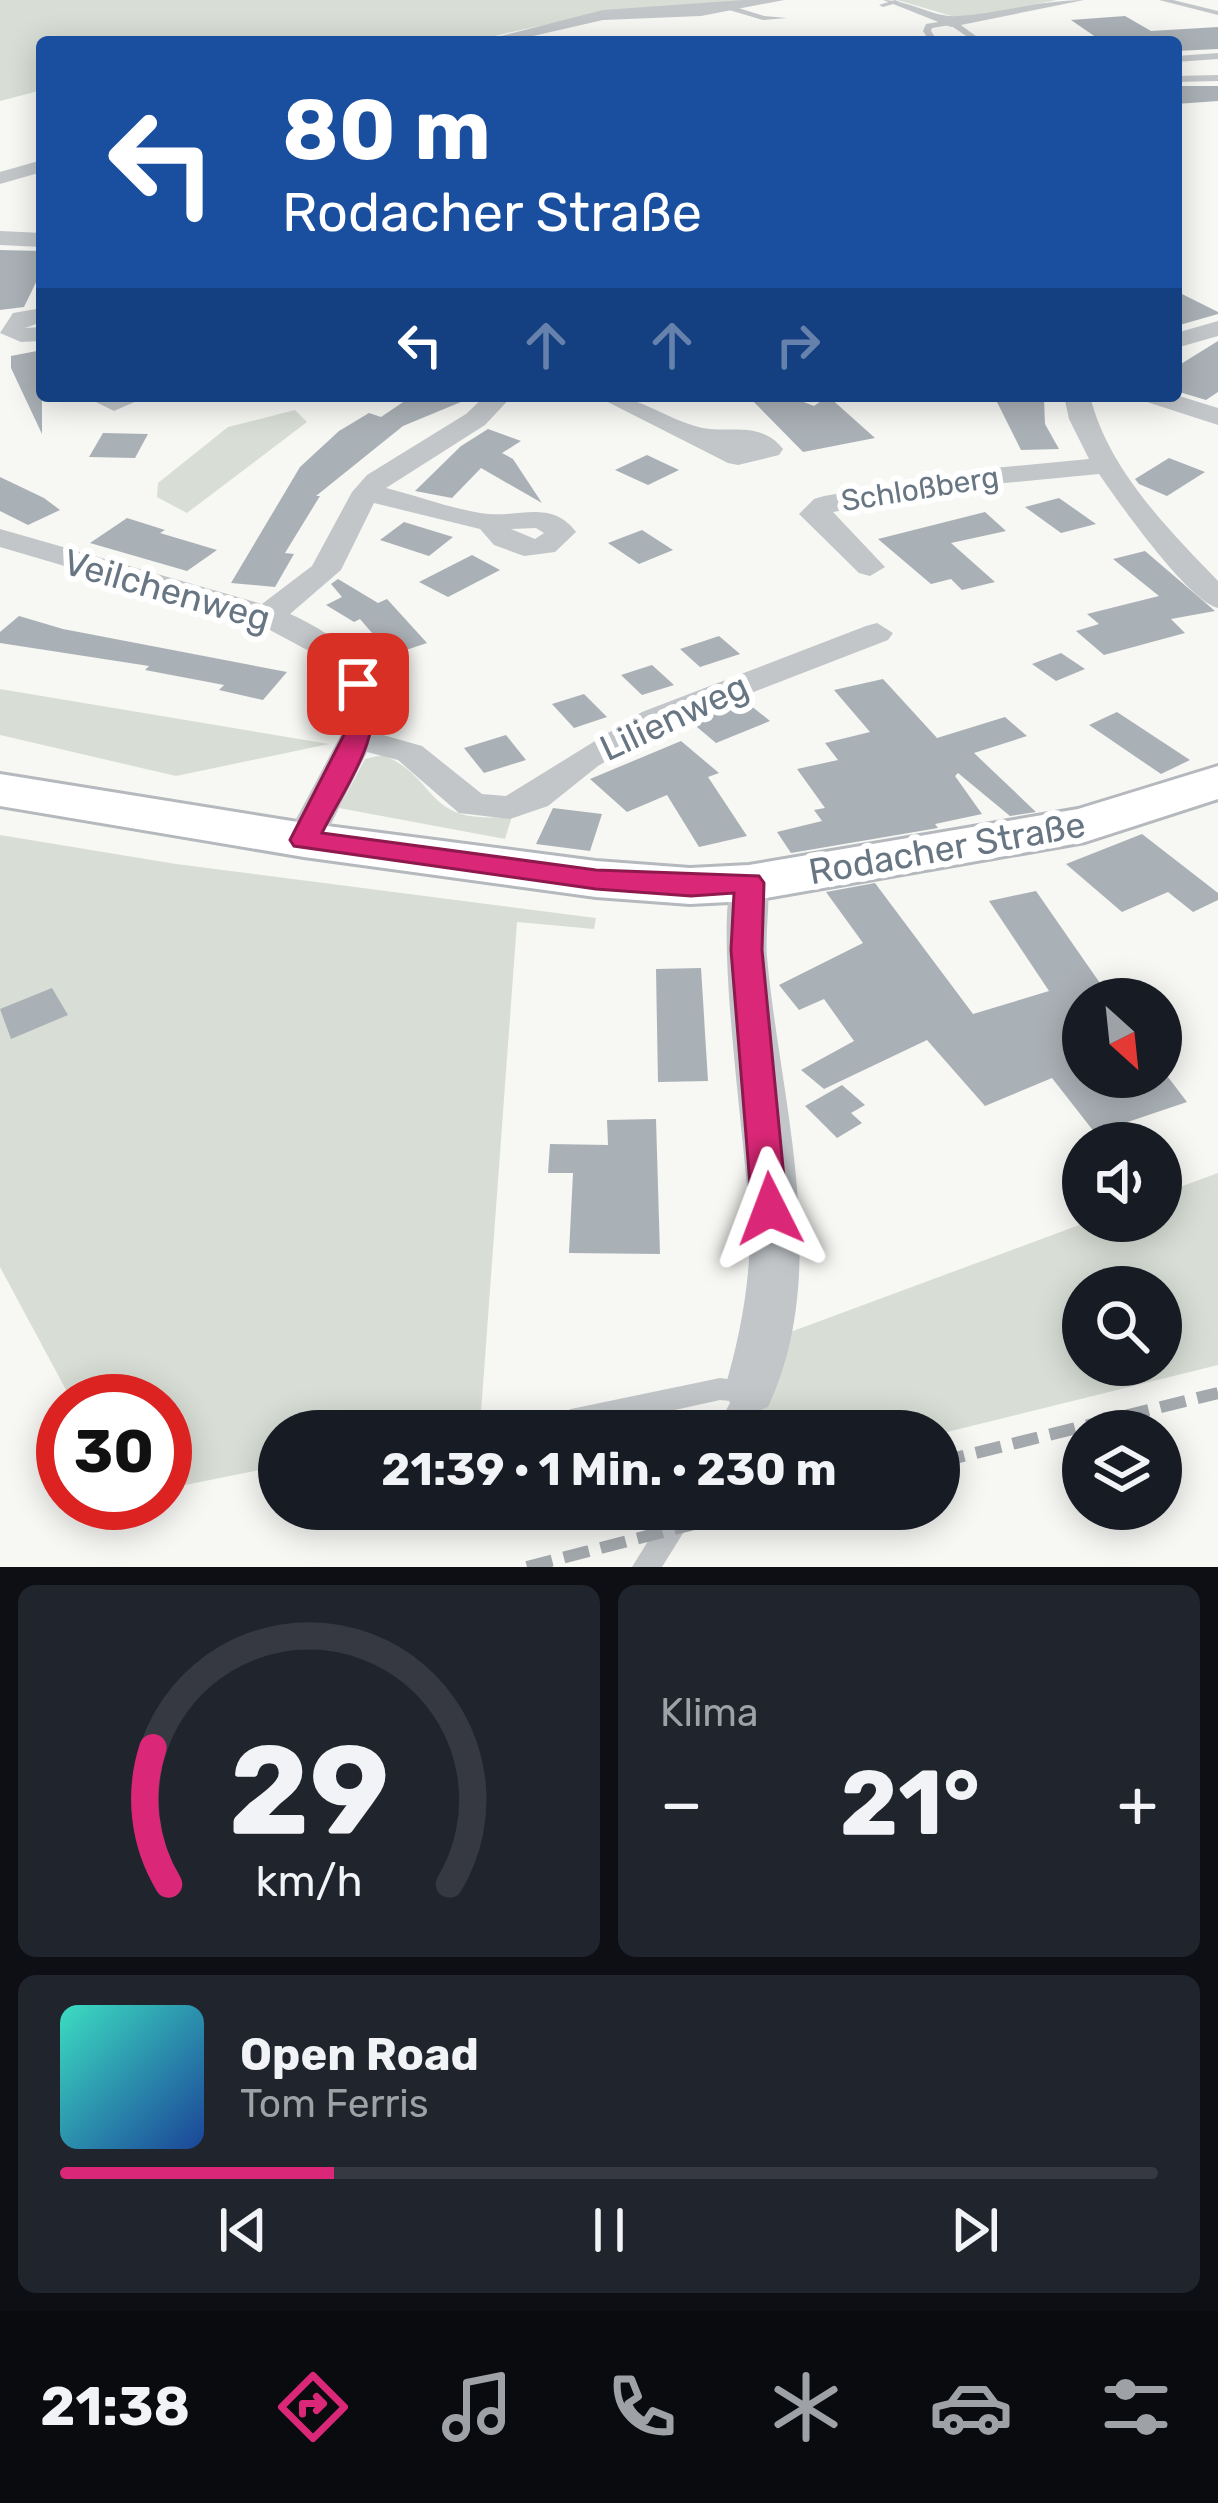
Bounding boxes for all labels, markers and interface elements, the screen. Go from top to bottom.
text: 80 m [282,80,491,180]
icon: left [84,84,240,240]
text: Rodacher Straße [282,181,702,245]
icon: left [387,312,453,378]
icon: ahead [513,312,579,378]
icon: ahead [639,312,705,378]
icon: right [765,312,831,378]
street label: Schloßberg [839,459,1001,519]
street label: Veilchenweg [59,540,275,640]
pin [307,633,409,735]
icon: arrive [325,651,391,717]
street label: Lilienweg [593,664,755,770]
street label: Rodacher Straße [805,803,1089,893]
north arrow [1062,978,1182,1098]
map controls [1062,978,1182,1530]
button: sound [1062,1122,1182,1242]
position arrow [707,1146,833,1272]
button: search [1062,1266,1182,1386]
speed limit sign: 30 [36,1374,192,1530]
button: layers [1062,1410,1182,1530]
text: 21:39 · 1 Min. · 230 m [381,1443,837,1496]
text: Klima [660,1690,759,1736]
text: 29 [228,1716,390,1864]
text: 21° [840,1750,980,1857]
text: − [660,1764,703,1843]
text: + [1117,1764,1158,1843]
text: km/h [255,1856,363,1907]
text: Open Road [240,2028,479,2081]
text: Tom Ferris [240,2081,429,2127]
icon: previous [210,2197,276,2263]
icon: pause [576,2197,642,2263]
icon: next [942,2197,1008,2263]
icon: directions [271,2365,355,2449]
icon: music [435,2365,519,2449]
icon: phone [600,2365,684,2449]
icon: climate [764,2365,848,2449]
icon: car [929,2365,1013,2449]
icon: filters [1094,2365,1178,2449]
text: 21:38 [40,2375,190,2439]

